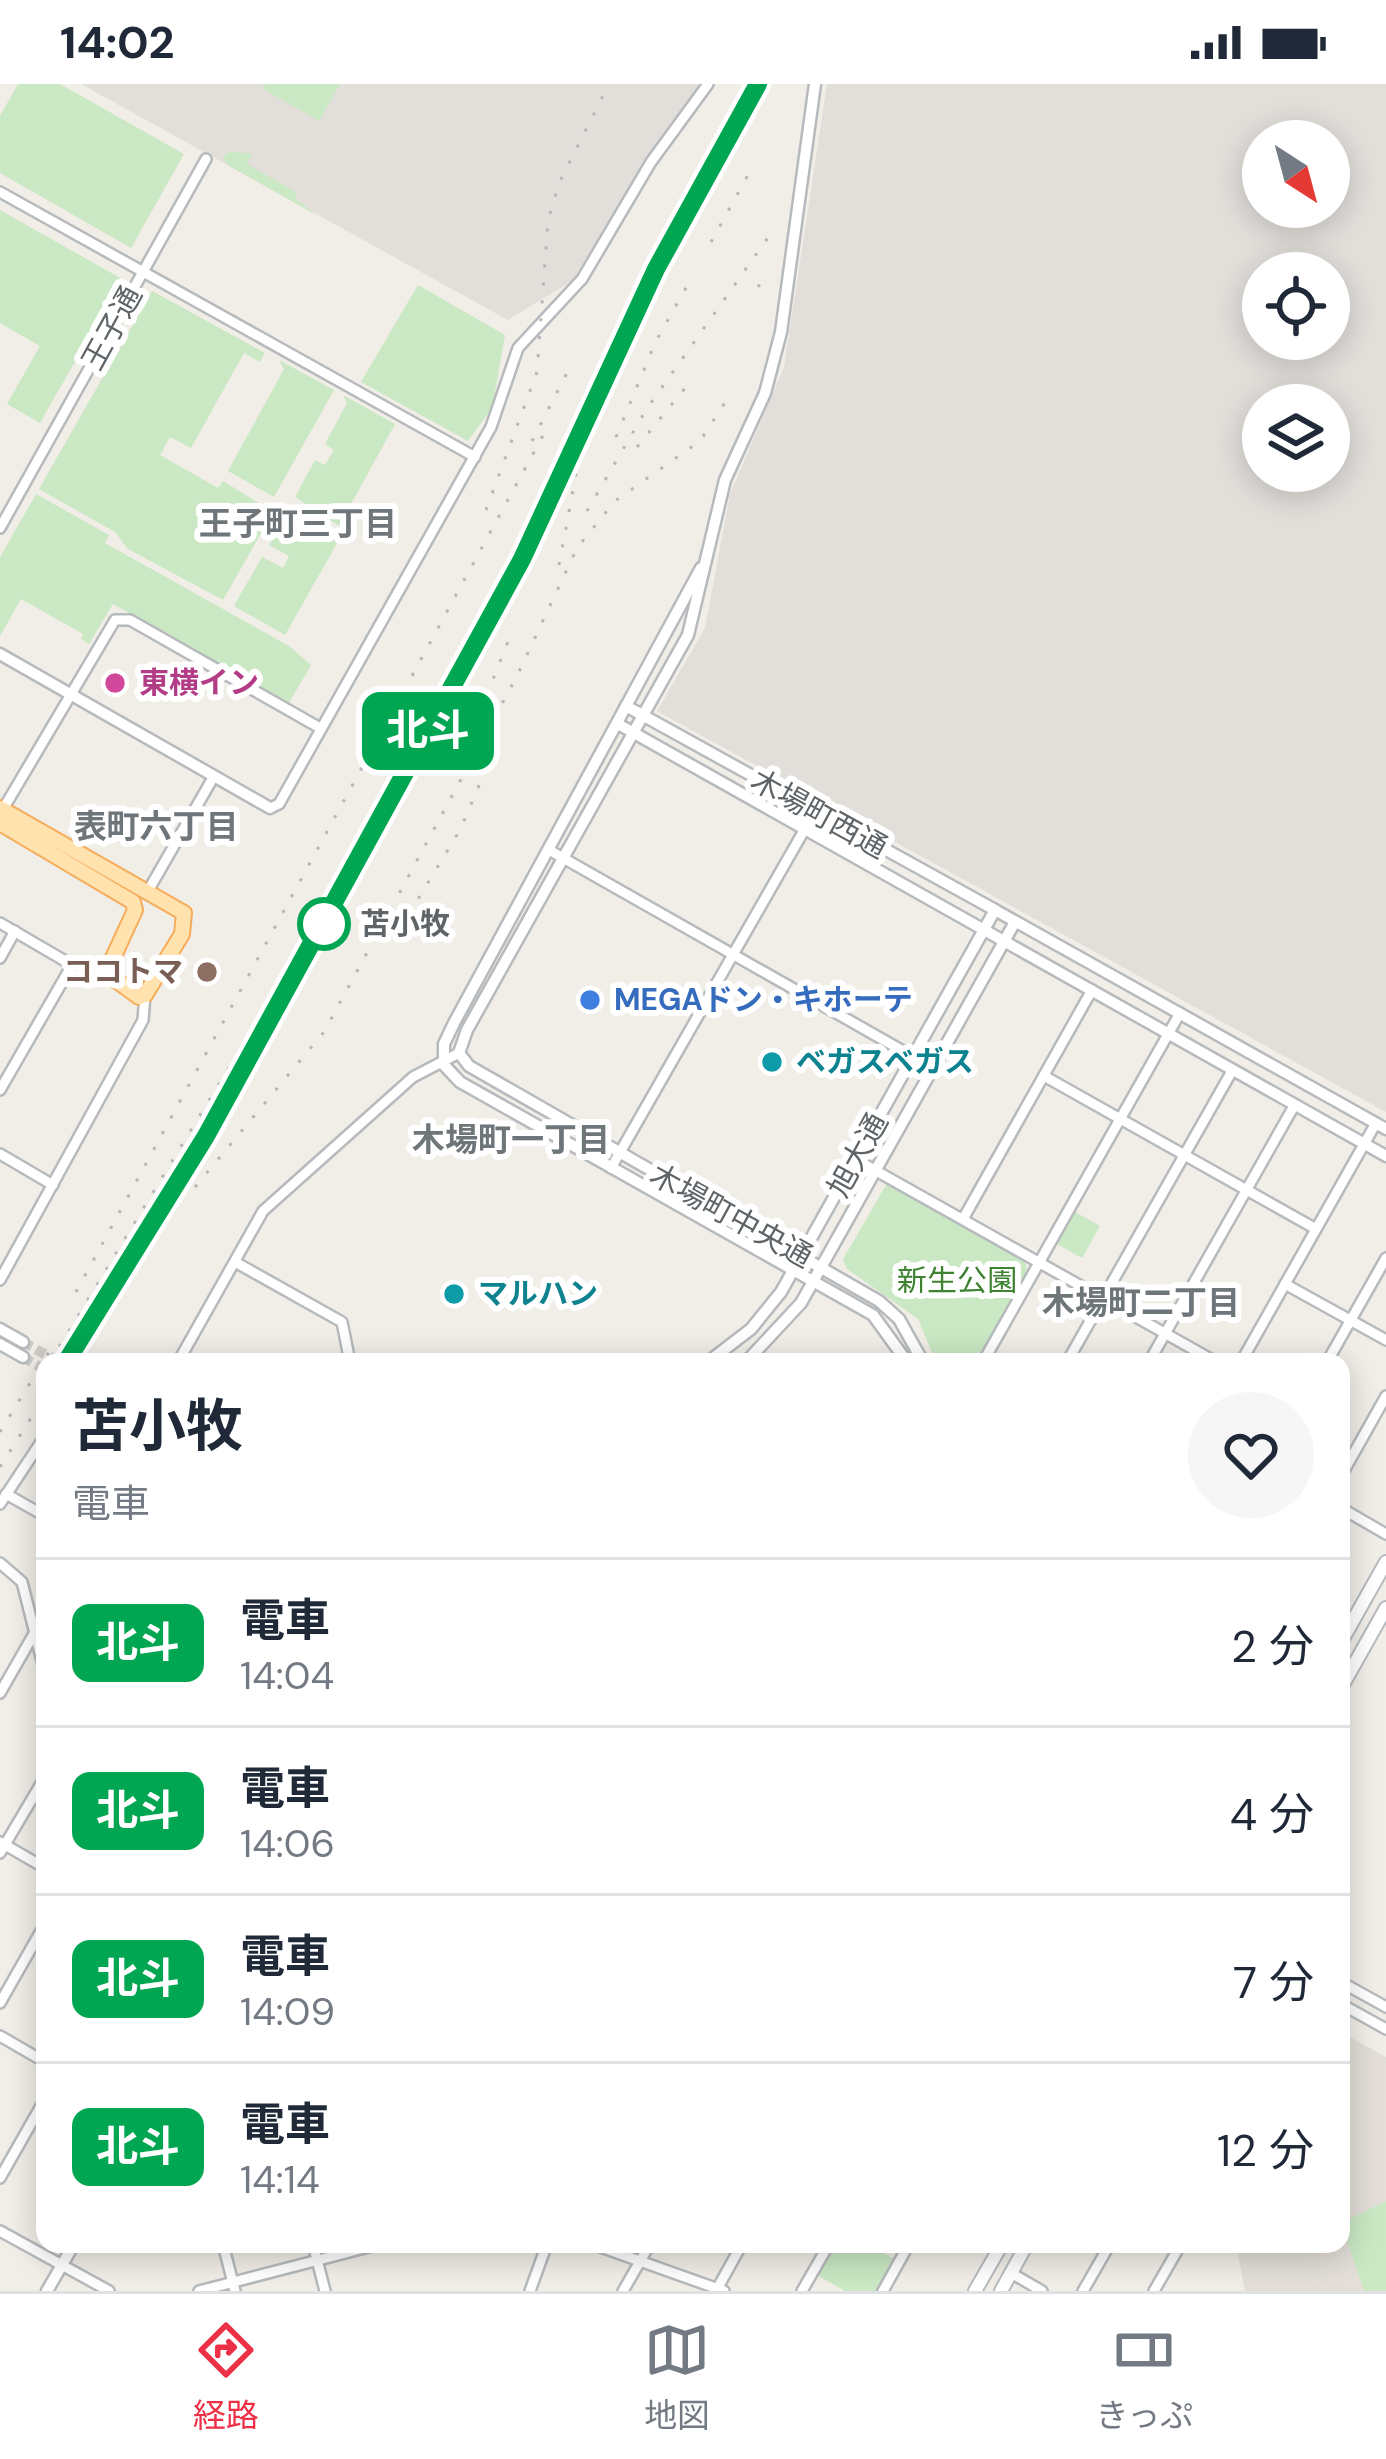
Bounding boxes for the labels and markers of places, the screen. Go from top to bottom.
place label: 東横イン [139,663,259,702]
marker: 東横イン [102,670,128,696]
marker: 苫小牧 [299,899,349,949]
place label: 苫小牧 [360,904,450,943]
place label: ココトマ [63,952,183,991]
marker: ココトマ [194,959,220,985]
place label: MEGAドン・キホーテ [614,980,913,1019]
marker: MEGAドン・キホーテ [577,987,603,1013]
place label: ベガスベガス [796,1042,974,1081]
marker: ベガスベガス [759,1049,785,1075]
place label: マルハン [478,1274,598,1313]
marker: マルハン [441,1281,467,1307]

